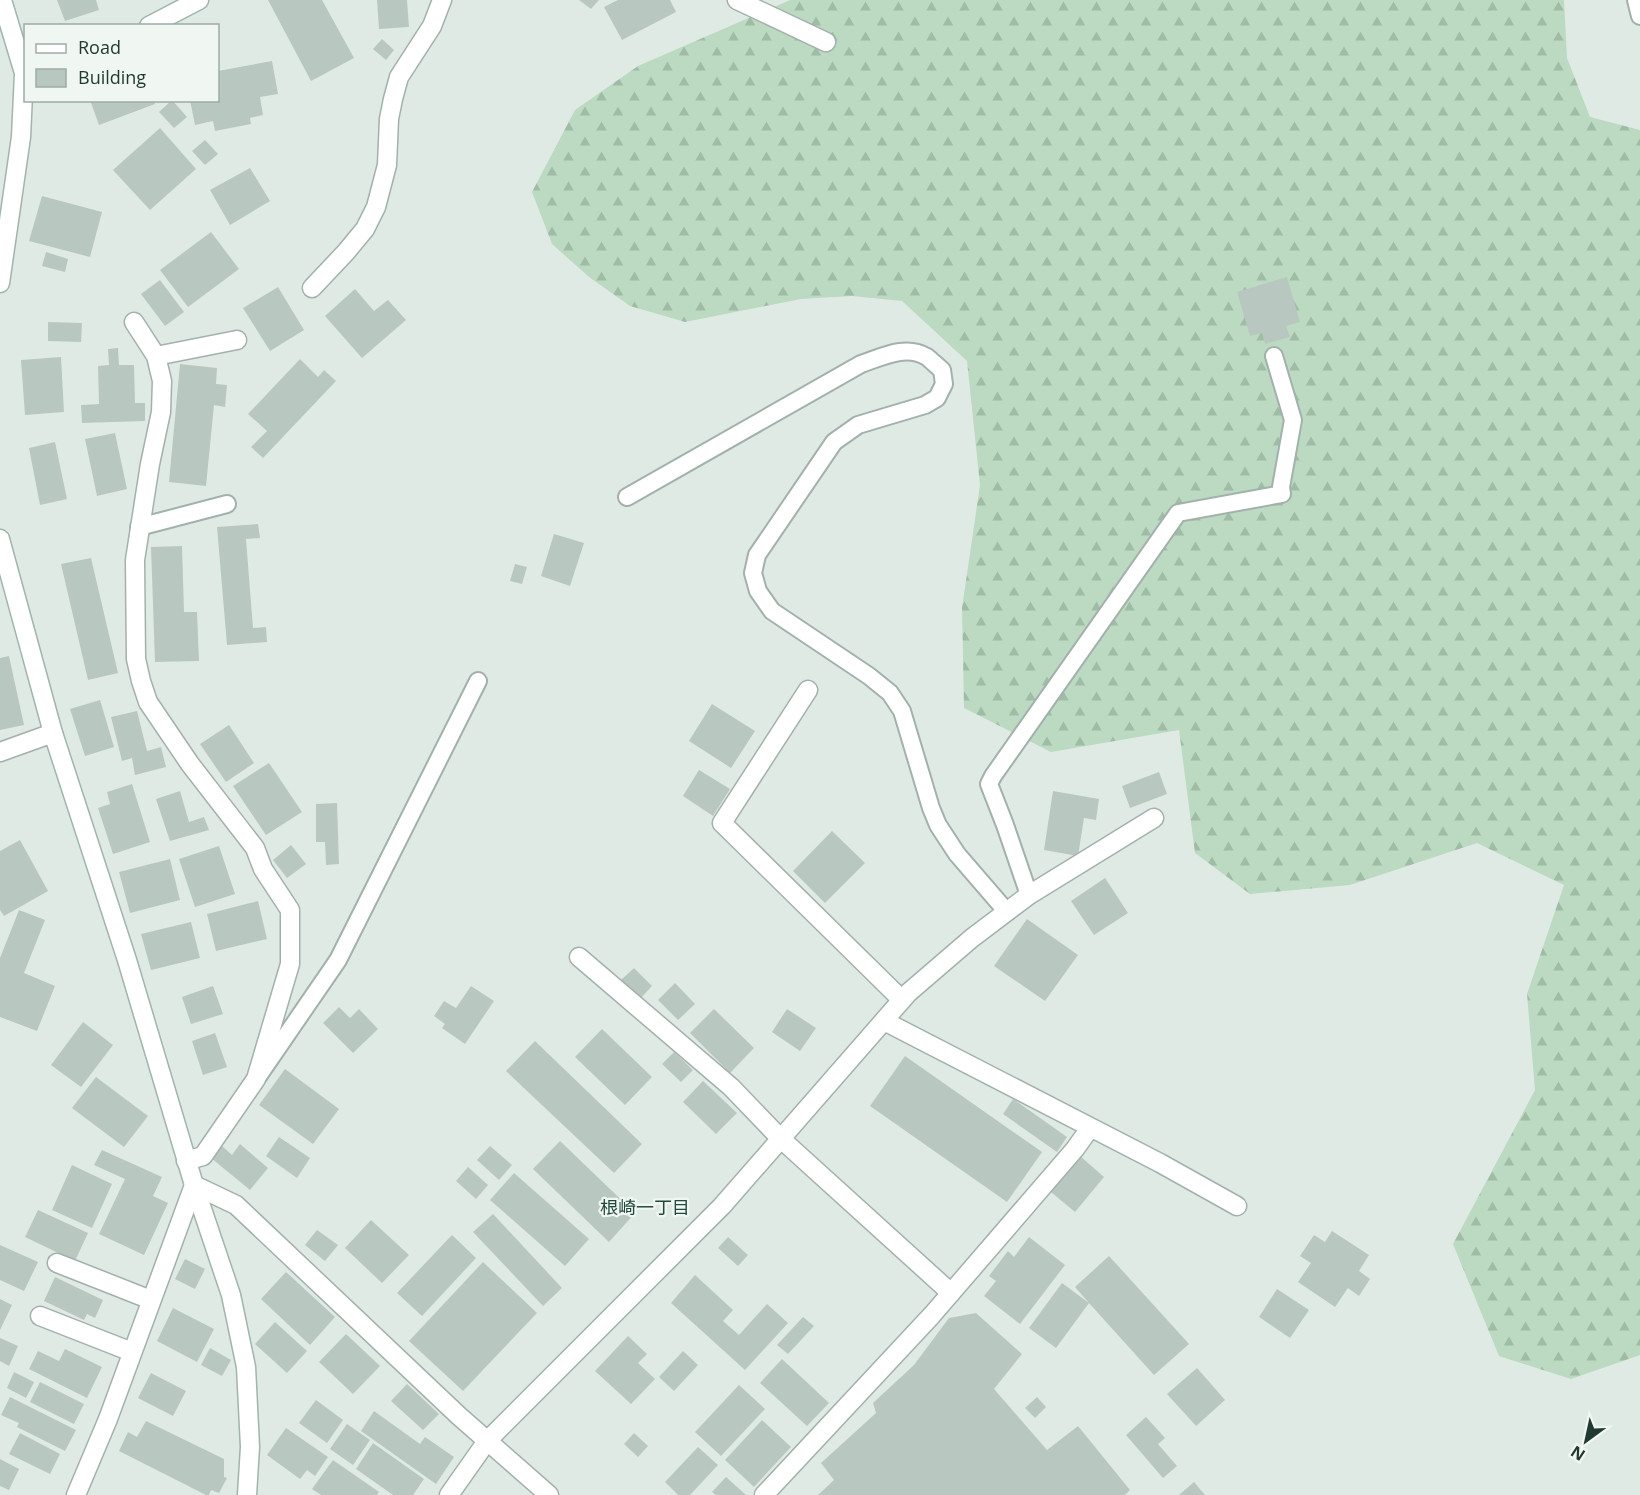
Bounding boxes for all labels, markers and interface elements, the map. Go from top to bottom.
legend [24,24,219,102]
text: Road [78,35,121,59]
text: Building [78,65,146,89]
district label: 根崎一丁目 [600,1195,690,1219]
north arrow [1556,1411,1616,1471]
text: N [1566,1441,1589,1466]

